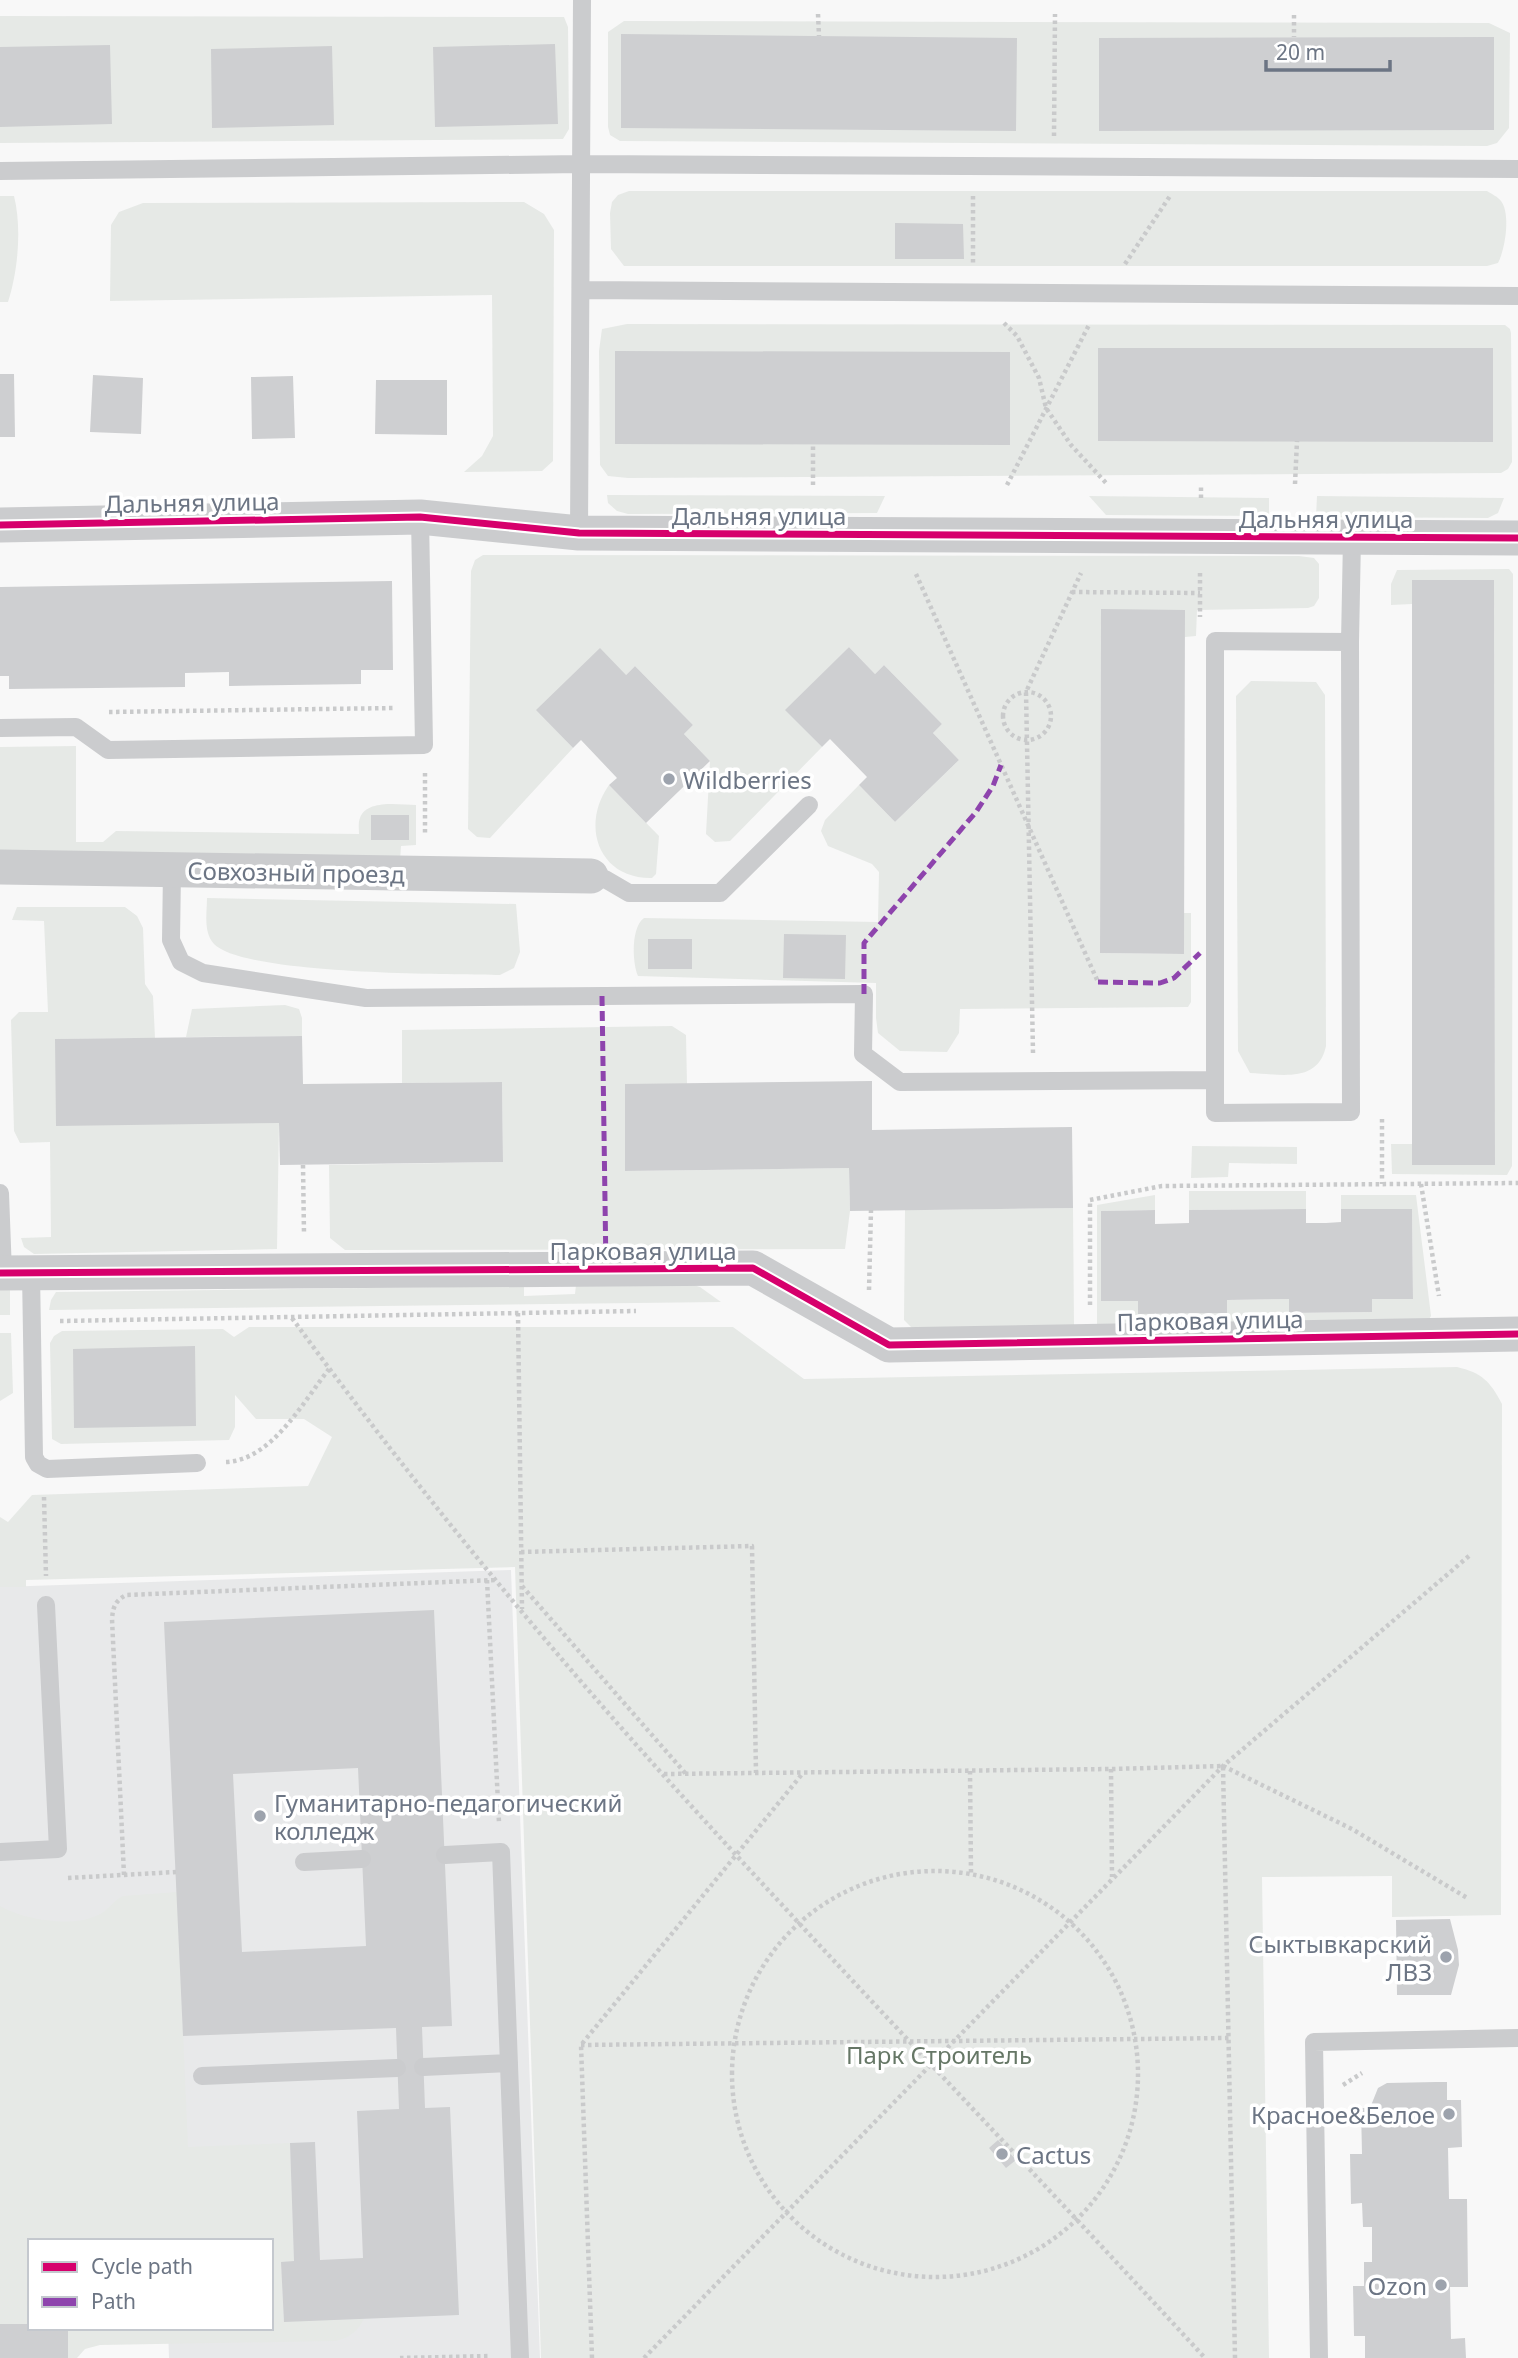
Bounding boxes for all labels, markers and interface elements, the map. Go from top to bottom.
scale bar [1266,28,1390,72]
text: 20 m [1276,38,1325,66]
street label: Дальняя улица [104,484,280,520]
street label: Дальняя улица [672,499,846,532]
street label: Дальняя улица [1239,502,1413,535]
place label: Wildberries [683,763,812,796]
marker: Wildberries [661,771,677,787]
street label: Совхозный проезд [187,854,405,890]
street label: Парковая улица [549,1234,737,1267]
street label: Парковая улица [1116,1302,1304,1338]
place label: Гуманитарно-педагогический колледж [274,1786,622,1847]
marker: Гуманитарно-педагогический колледж [252,1808,268,1824]
place label: Сыктывкарский ЛВЗ [1248,1927,1432,1988]
marker: Сыктывкарский ЛВЗ [1438,1949,1454,1965]
park label: Парк Строитель [846,2038,1032,2071]
place label: Красное&Белое [1251,2098,1435,2131]
marker: Красное&Белое [1441,2106,1457,2122]
place label: Cactus [1016,2138,1091,2171]
marker: Cactus [994,2146,1010,2162]
legend [28,2239,273,2330]
text: Cycle path [91,2252,193,2280]
place label: Ozon [1368,2269,1427,2302]
marker: Ozon [1433,2277,1449,2293]
text: Path [91,2287,136,2315]

